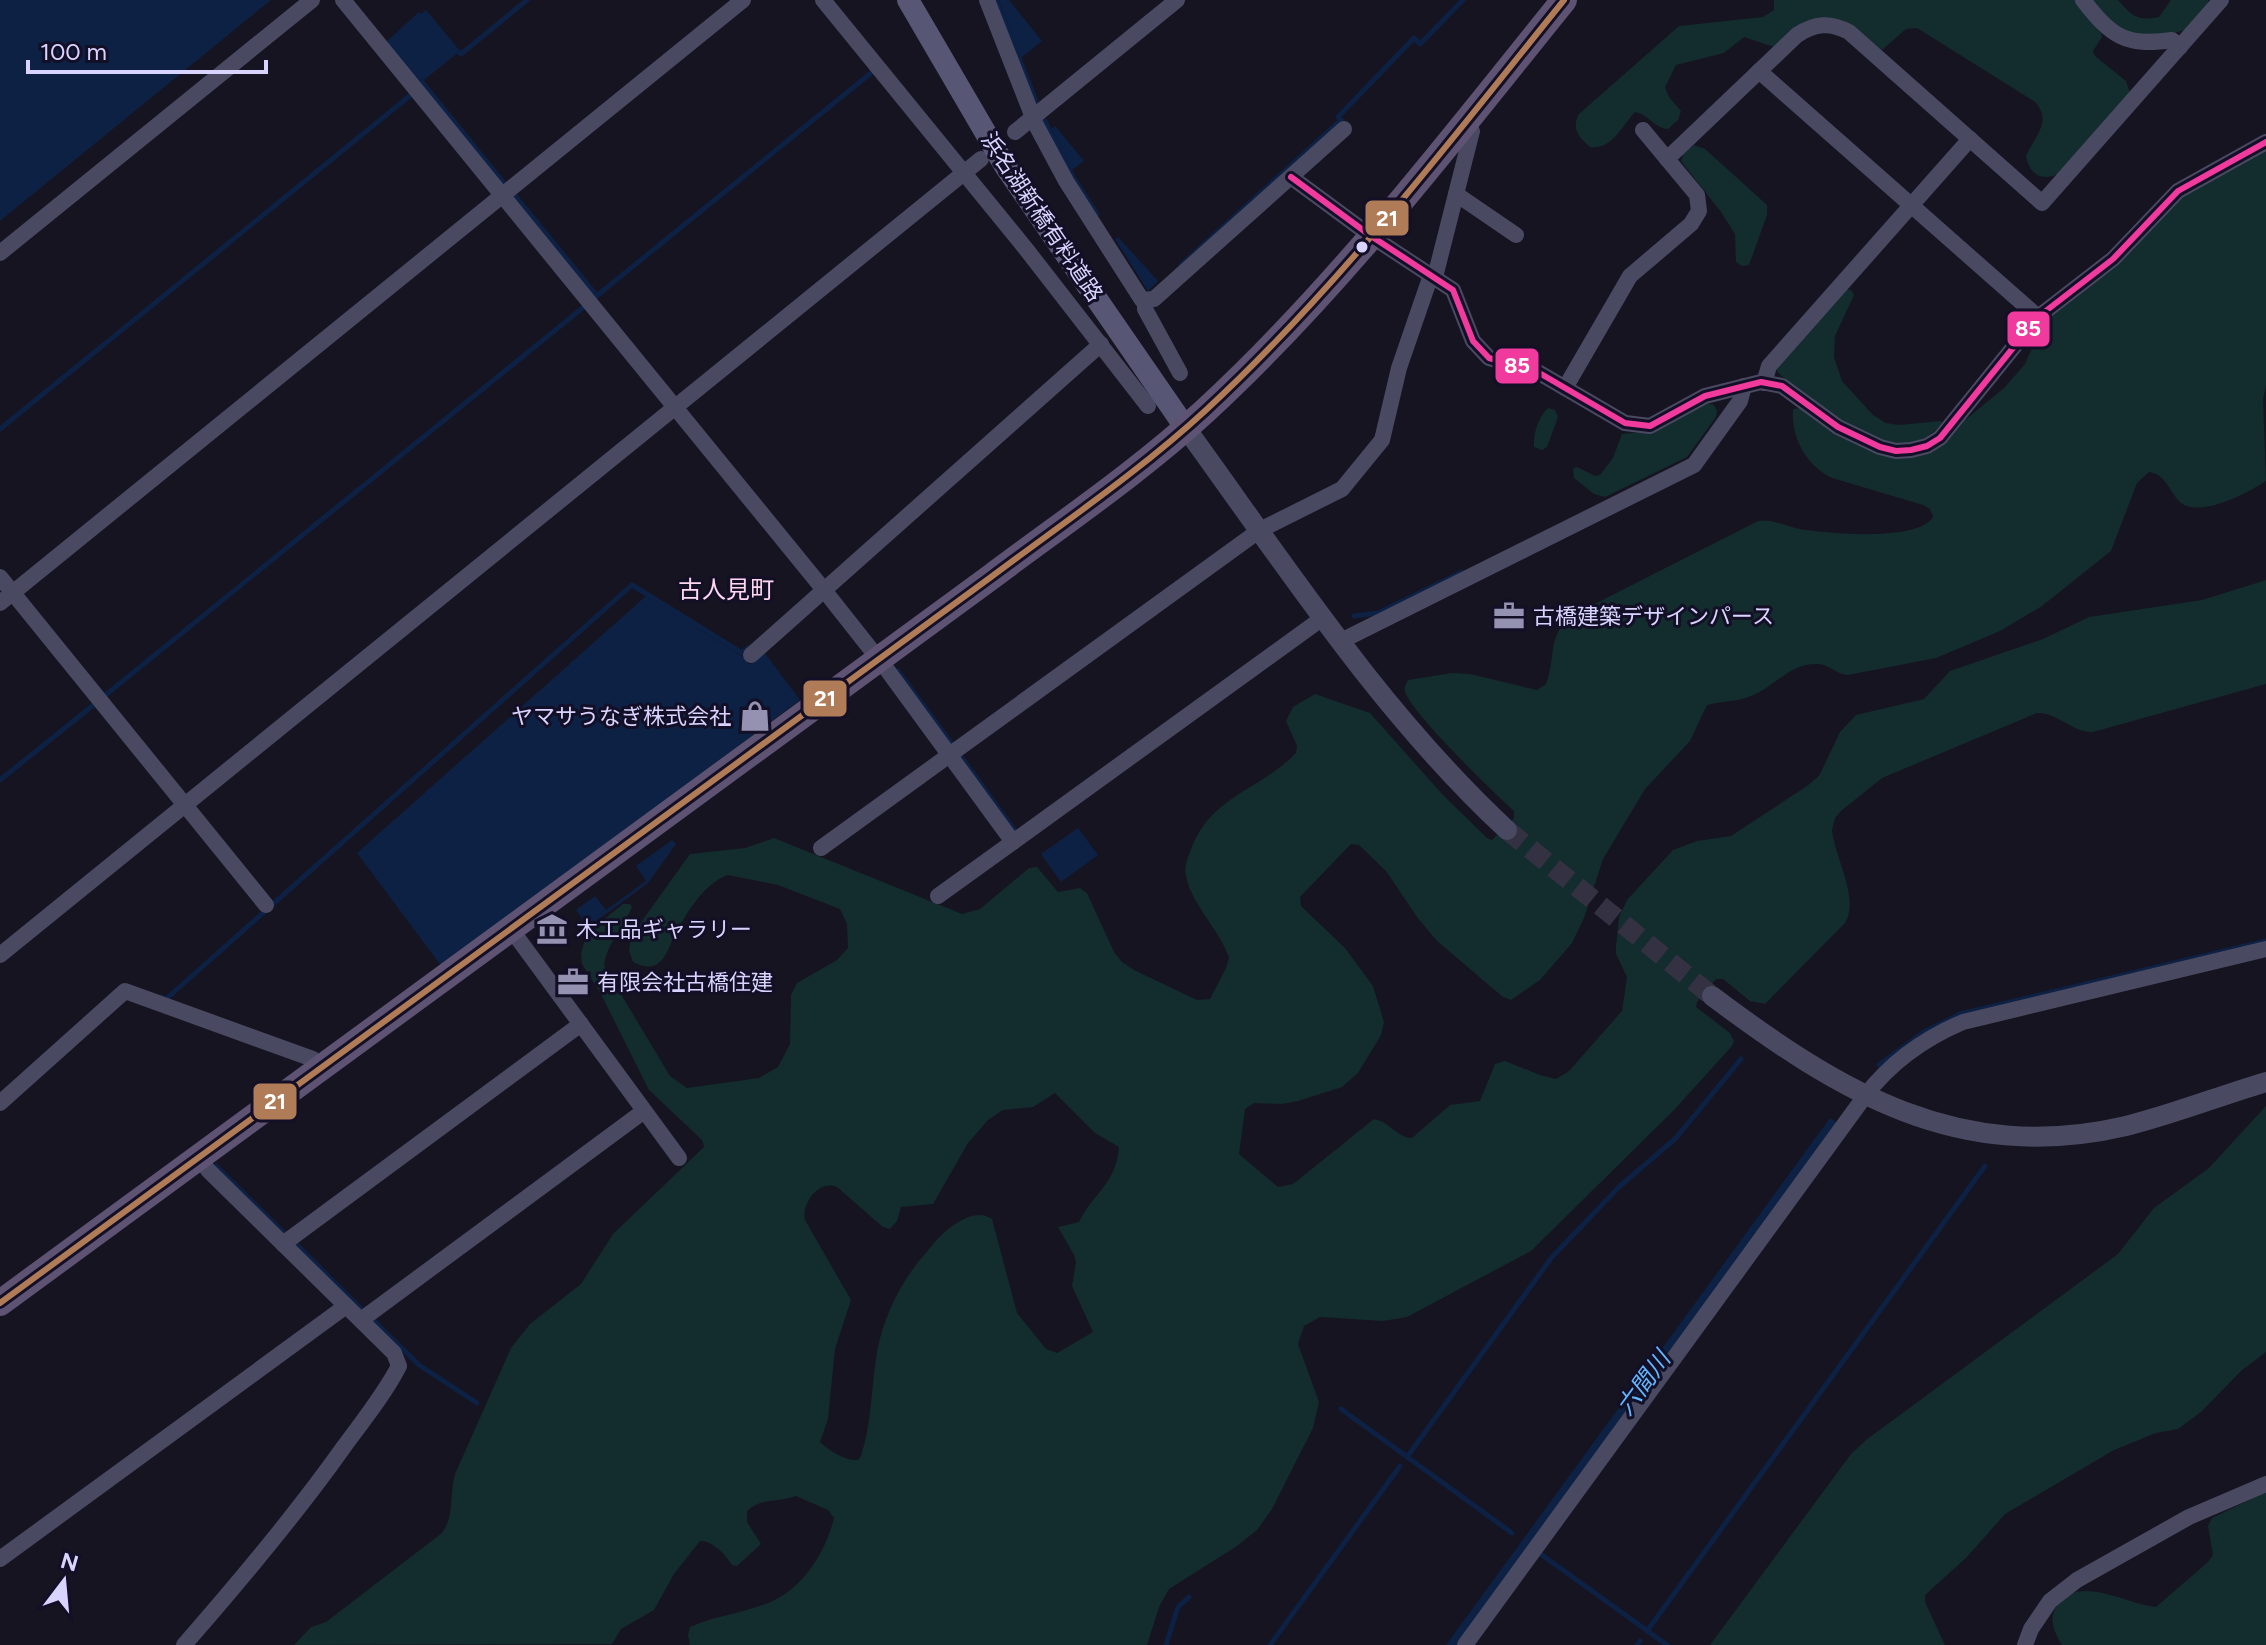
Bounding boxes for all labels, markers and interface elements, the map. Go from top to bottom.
scale bar [28,24,266,74]
text: 100 m [40,37,107,66]
street label: 浜名湖新橋有料道路 [975,127,1109,307]
line badge: 21 [1364,199,1410,237]
text: 21 [1376,205,1398,232]
unlabelled marker [1354,239,1370,255]
line badge: 85 [2006,310,2051,348]
text: 85 [2015,315,2041,342]
line badge: 85 [1494,347,1540,385]
text: 85 [1504,352,1530,379]
district label: 古人見町 [678,575,774,604]
office icon: 古橋建築デザインパース [1492,599,1526,633]
place label: 古橋建築デザインパース [1533,603,1774,630]
line badge: 21 [802,679,848,718]
text: 21 [814,685,836,712]
shop icon: ヤマサうなぎ株式会社 [738,699,772,733]
place label: ヤマサうなぎ株式会社 [511,703,731,730]
museum icon: 木工品ギャラリー [535,912,569,946]
place label: 木工品ギャラリー [576,916,752,943]
office icon: 有限会社古橋住建 [556,965,590,999]
place label: 有限会社古橋住建 [597,969,773,996]
line badge: 21 [252,1082,298,1121]
text: 21 [264,1088,286,1115]
water label: 六間川 [1610,1343,1678,1421]
north arrow [24,1541,104,1621]
text: N [57,1547,81,1578]

